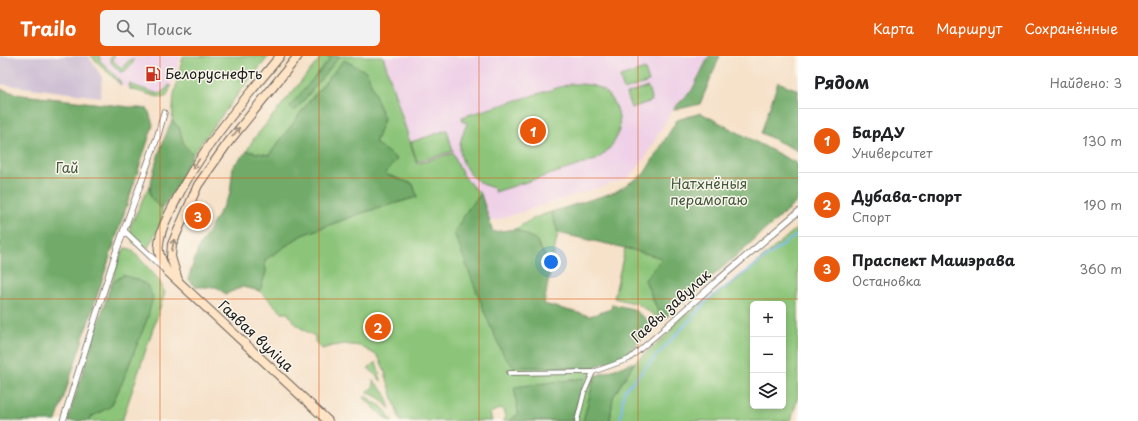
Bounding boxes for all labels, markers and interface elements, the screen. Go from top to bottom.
search box [100,10,380,46]
text: Trailo [20,14,76,42]
icon: search [114,17,136,39]
text: Поиск [146,17,192,40]
text: Карта [873,18,914,39]
text: Маршрут [936,18,1002,39]
text: Сохранённые [1024,18,1118,39]
place label: Белоруснефть [165,63,263,84]
fuel station icon: Белоруснефть [144,65,162,83]
text: Рядом [814,69,869,95]
text: Найдено: 3 [1050,73,1122,92]
pin: 1 [520,116,546,146]
text: БарДУ [852,120,905,143]
one-way arrow [232,127,241,138]
text: 1 [824,131,830,150]
text: 130 m [1083,131,1122,150]
text: Университет [852,143,932,162]
park label: Гай [56,157,78,178]
one-way arrow [192,158,200,169]
park label: Натхнёныя перамогаю [670,173,748,210]
text: Дубава-спорт [852,184,961,207]
text: 2 [822,195,832,214]
text: 190 m [1083,195,1122,214]
pin: 3 [185,201,211,231]
text: Спорт [852,207,891,226]
one-way arrow [169,238,177,251]
text: Праспект Машэрава [852,248,1015,271]
your location [541,252,561,272]
text: 3 [823,259,831,278]
text: 360 m [1079,259,1122,278]
street label: Гаевы завулак [626,263,716,347]
text: Остановка [852,271,921,290]
street label: Гаявая вуліца [214,295,299,376]
map controls [750,301,786,409]
button: + [750,301,786,337]
pin: 2 [365,312,391,342]
button: − [750,337,786,373]
button: layers [750,373,786,409]

